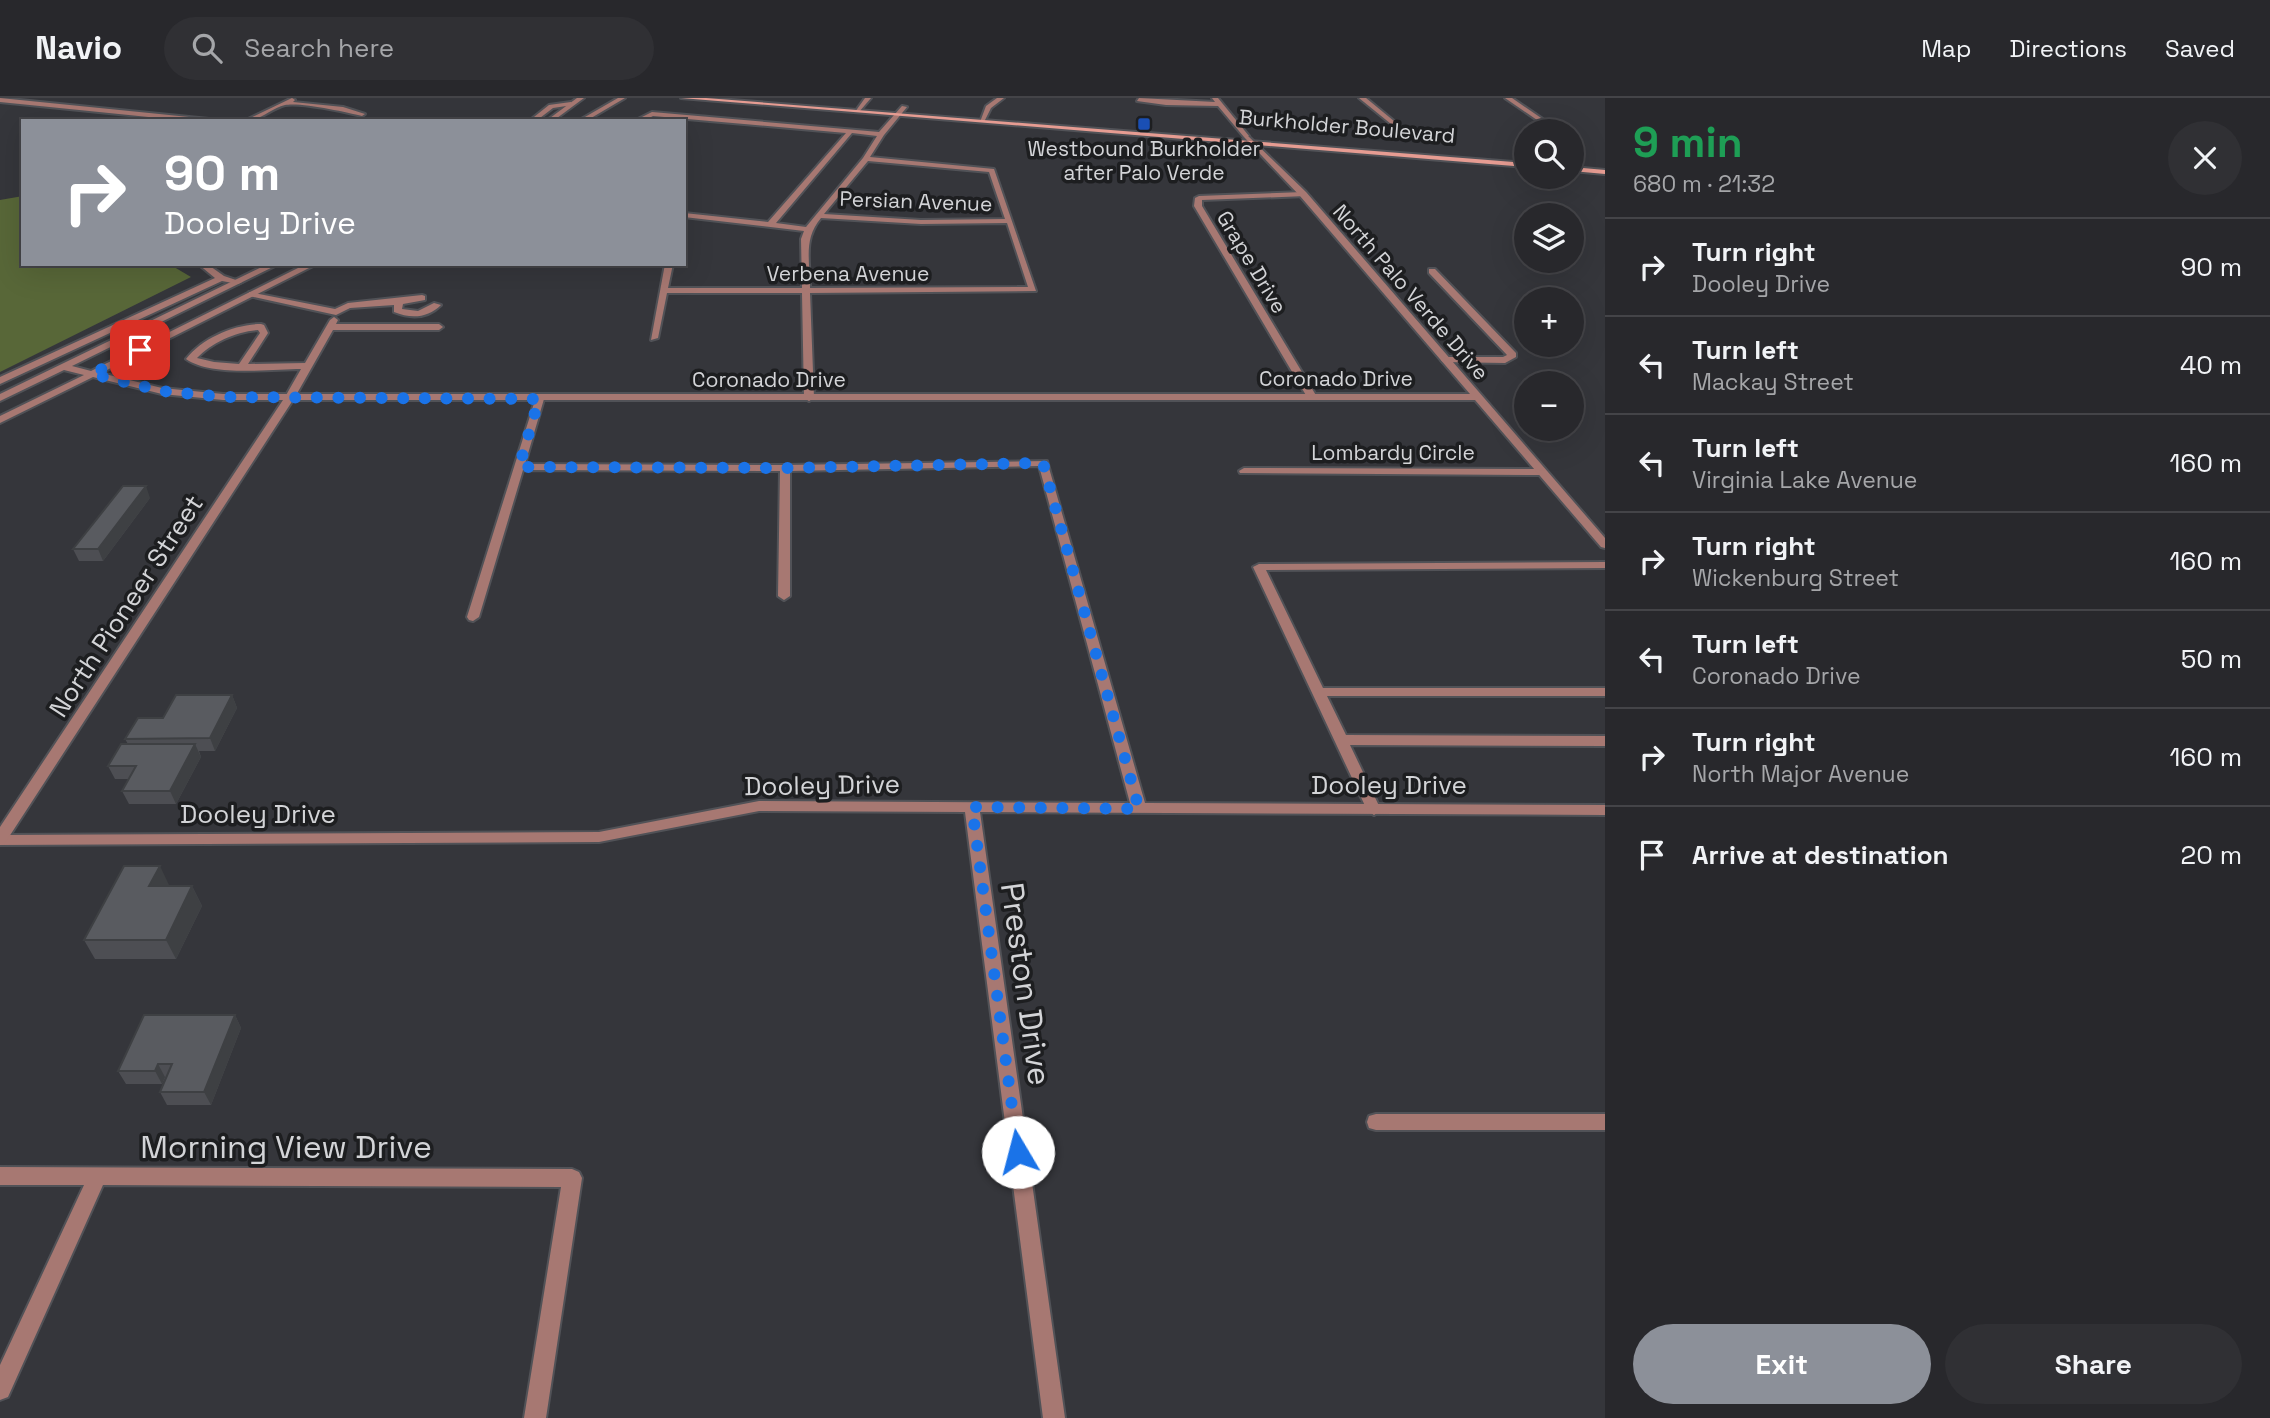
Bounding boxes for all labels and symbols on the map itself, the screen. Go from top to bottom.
street label: Burkholder Boulevard [1238,103,1456,149]
marker: Westbound Burkholder after Palo Verde [1136,116,1152,132]
place label: Westbound Burkholder after Palo Verde [1028,135,1261,186]
street label: Persian Avenue [839,185,993,217]
street label: North Palo Verde Drive [1327,198,1495,386]
street label: Grape Drive [1211,206,1293,318]
street label: Verbena Avenue [767,260,929,287]
pin [110,320,170,380]
street label: Coronado Drive [1259,365,1413,392]
street label: Coronado Drive [692,366,846,393]
street label: Lombardy Circle [1311,439,1475,466]
street label: North Pioneer Street [41,488,211,724]
street label: Dooley Drive [744,767,900,803]
street label: Dooley Drive [1311,768,1467,802]
street label: Dooley Drive [180,797,336,831]
street label: Preston Drive [992,880,1060,1088]
position arrow [981,1115,1055,1189]
street label: Morning View Drive [140,1127,432,1167]

